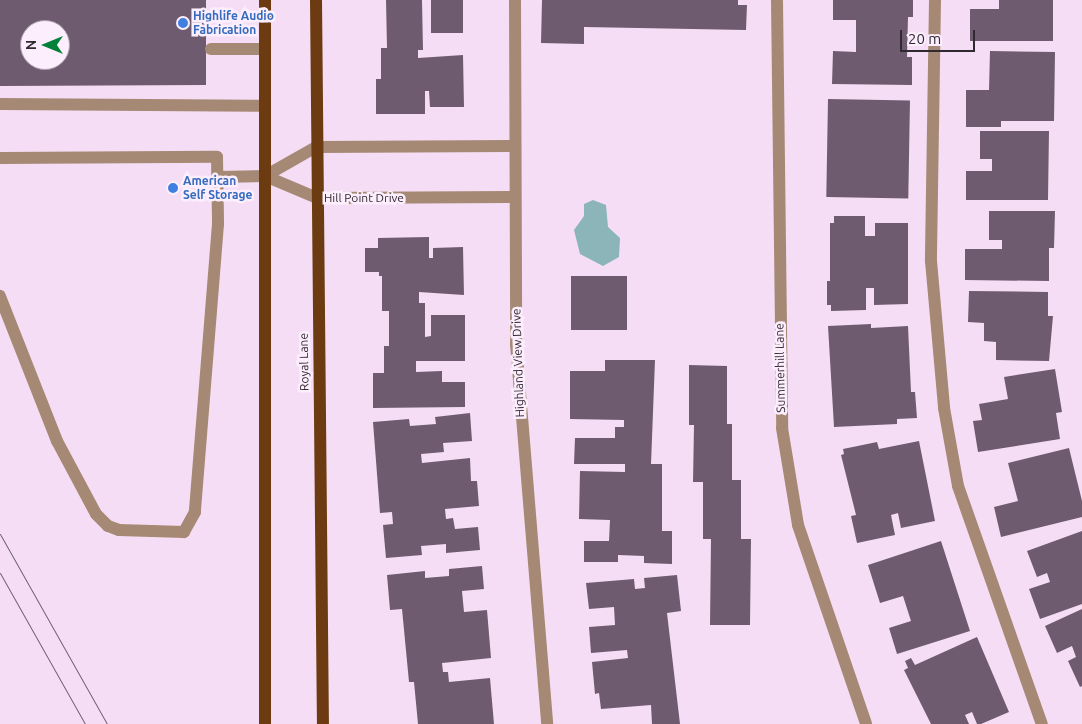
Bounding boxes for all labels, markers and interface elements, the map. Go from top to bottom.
place label: Highlife Audio Fabrication [193,9,274,37]
marker: Highlife Audio Fabrication [177,17,189,29]
north arrow [20,20,70,70]
scale bar [902,20,977,52]
text: 20 m [908,30,941,47]
text: N [23,40,39,50]
place label: American Self Storage [183,174,253,202]
marker: American Self Storage [167,182,179,194]
street label: Hill Point Drive [324,191,404,205]
street label: Highland View Drive [509,308,527,418]
street label: Summerhill Lane [772,323,788,413]
street label: Royal Lane [296,333,312,391]

